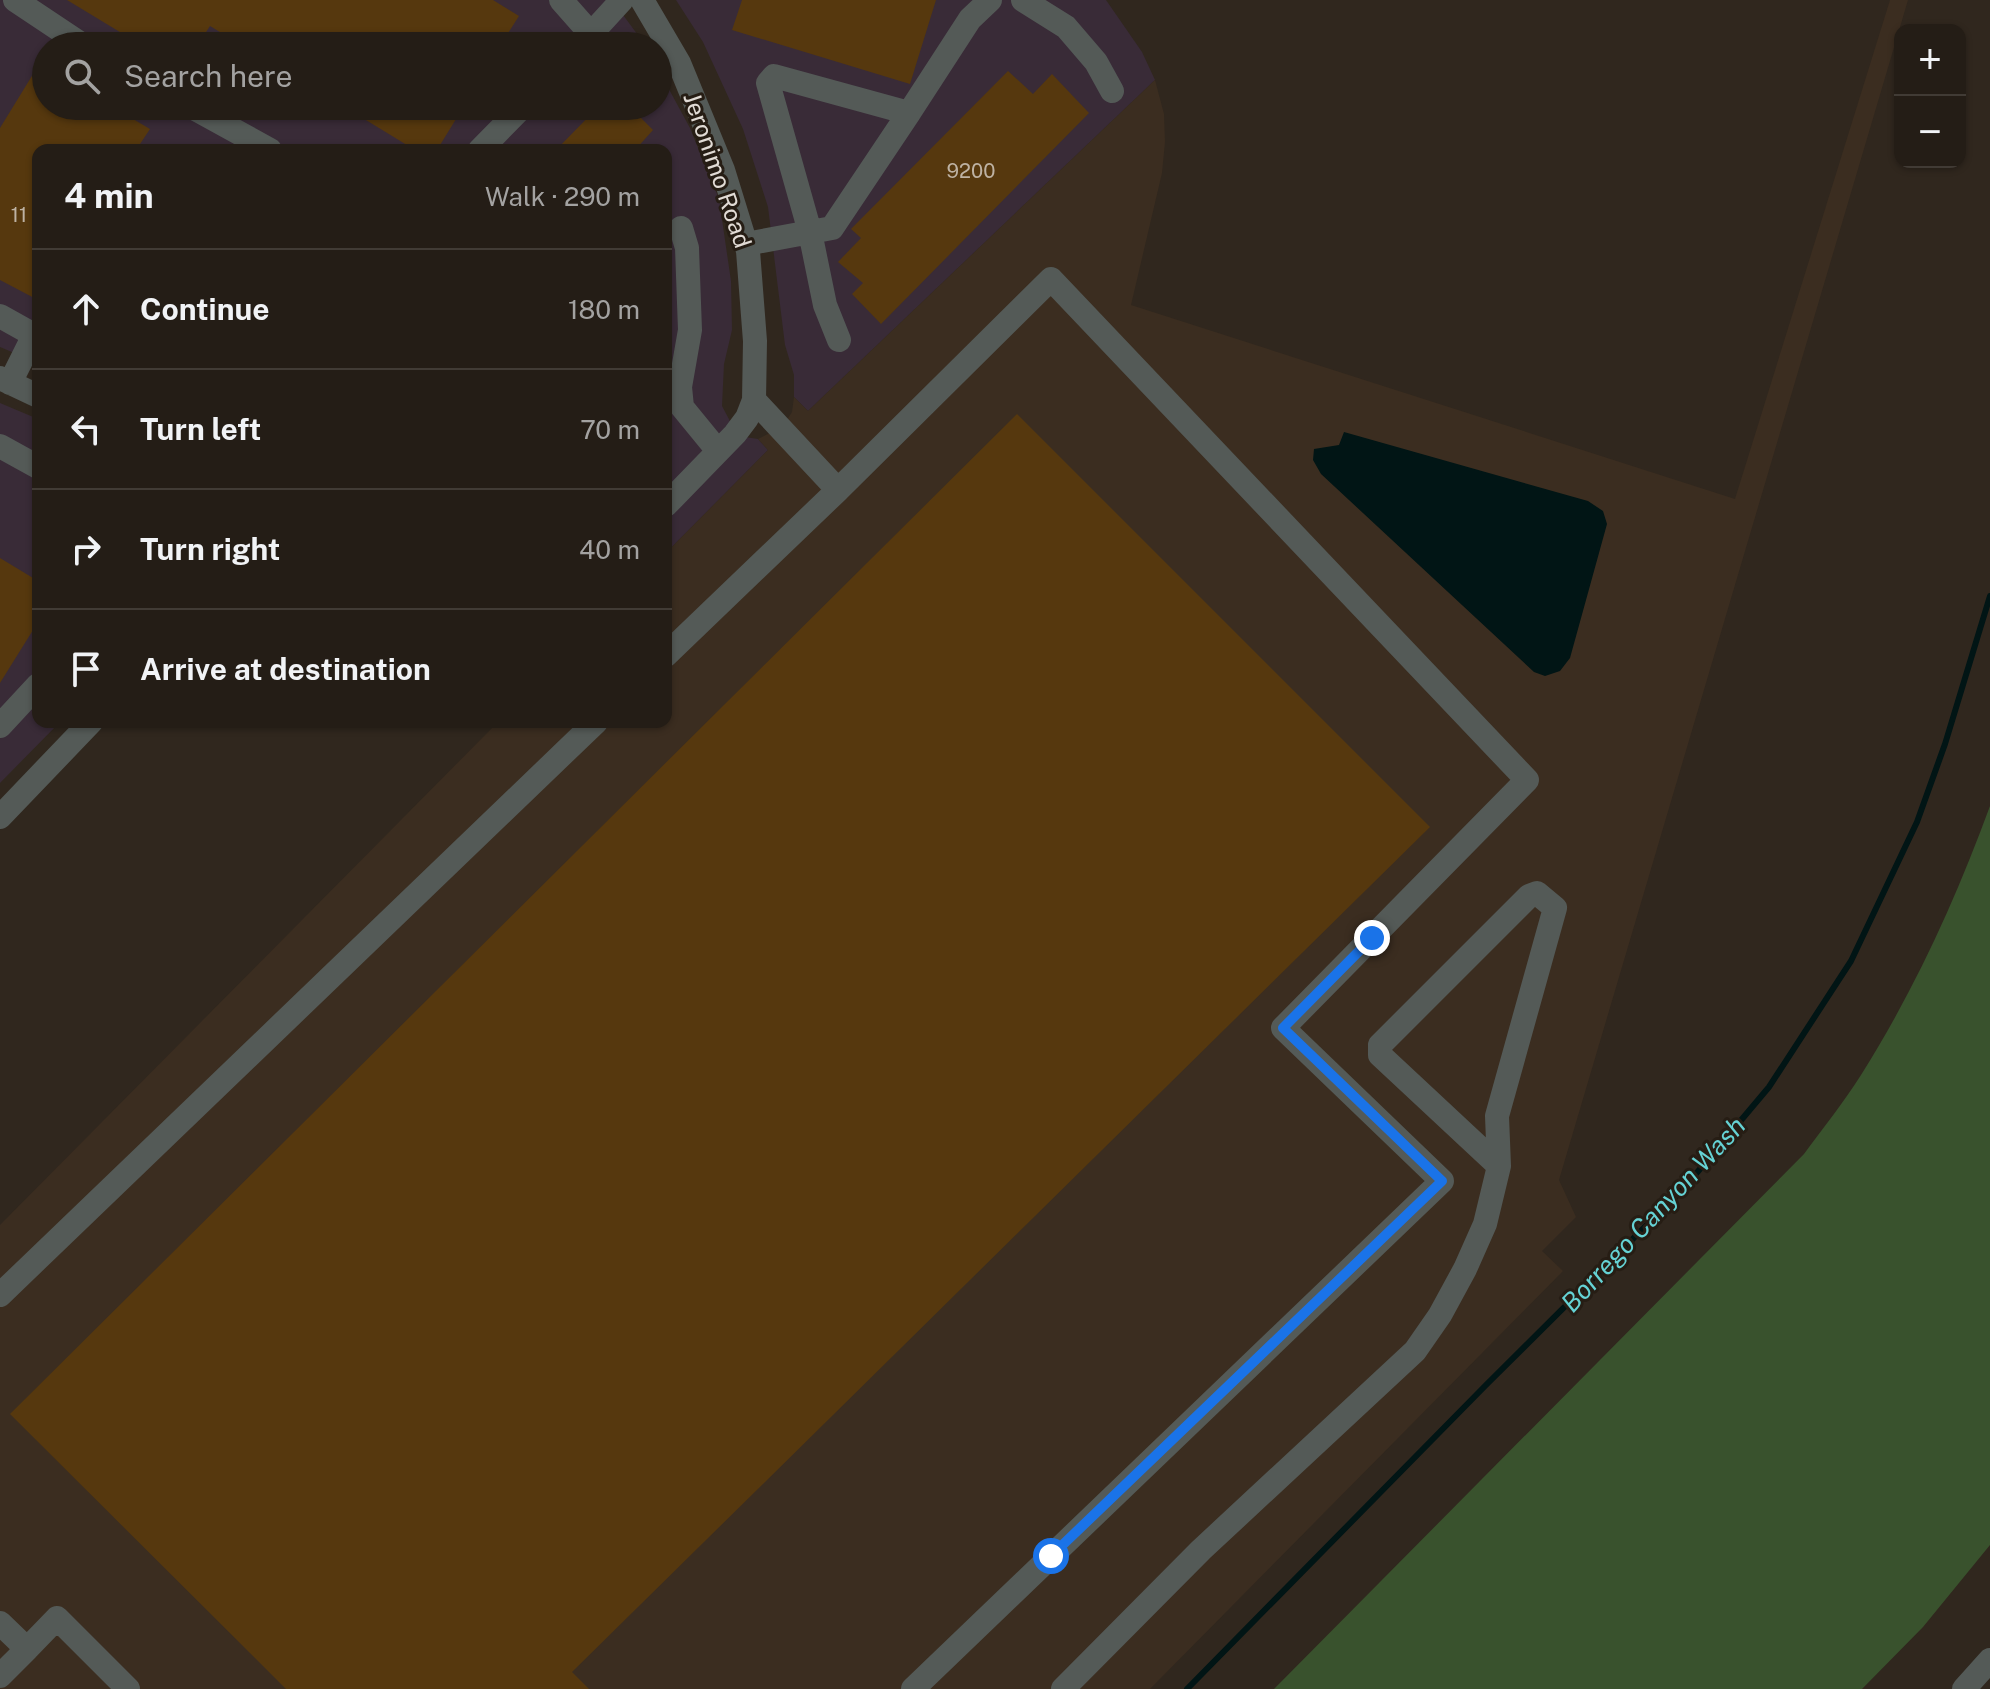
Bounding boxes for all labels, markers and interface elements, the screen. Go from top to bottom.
map controls [1894,24,1966,168]
button: + [1894,24,1966,96]
search box [32,32,672,120]
icon: search [60,54,104,98]
text: Search here [124,58,292,94]
street label: Jeronimo Road [678,89,758,251]
button: − [1894,96,1966,168]
house number: 9200 [947,159,995,183]
text: 4 min [64,176,154,216]
text: Walk · 290 m [485,181,640,212]
house number: 11 [11,203,27,227]
icon: ahead [64,287,108,331]
text: Continue [140,291,270,327]
text: 180 m [568,294,640,325]
icon: left [64,407,108,451]
text: Turn left [140,411,261,447]
text: 70 m [580,414,640,445]
icon: right [64,527,108,571]
text: Turn right [140,531,280,567]
text: 40 m [579,534,640,565]
icon: arrive [64,647,108,691]
text: Arrive at destination [140,651,431,687]
route end [1354,920,1390,956]
water label: Borrego Canyon Wash [1555,1110,1751,1318]
route start [1033,1538,1069,1574]

